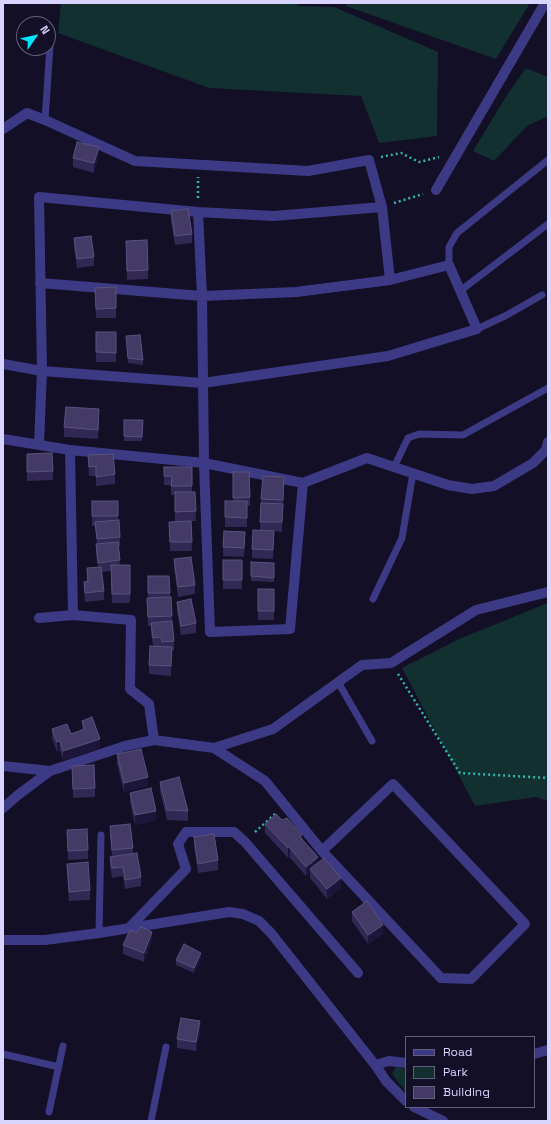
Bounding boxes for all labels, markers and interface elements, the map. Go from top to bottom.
north arrow [16,16,56,56]
text: N [37,23,53,37]
legend [405,1036,535,1108]
text: Road [443,1044,472,1060]
text: Park [443,1064,468,1080]
text: Building [443,1084,490,1100]

